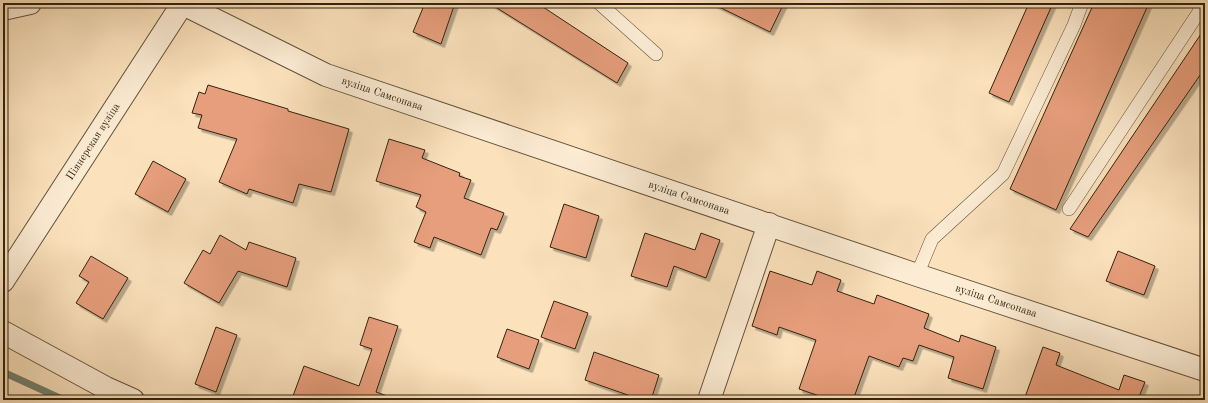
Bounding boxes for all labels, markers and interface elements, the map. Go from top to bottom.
street label: вуліца Самсонава [340,75,425,113]
street label: Піянерская вуліца [64,101,122,182]
street label: вуліца Самсонава [647,179,732,217]
street label: вуліца Самсонава [954,283,1039,320]

